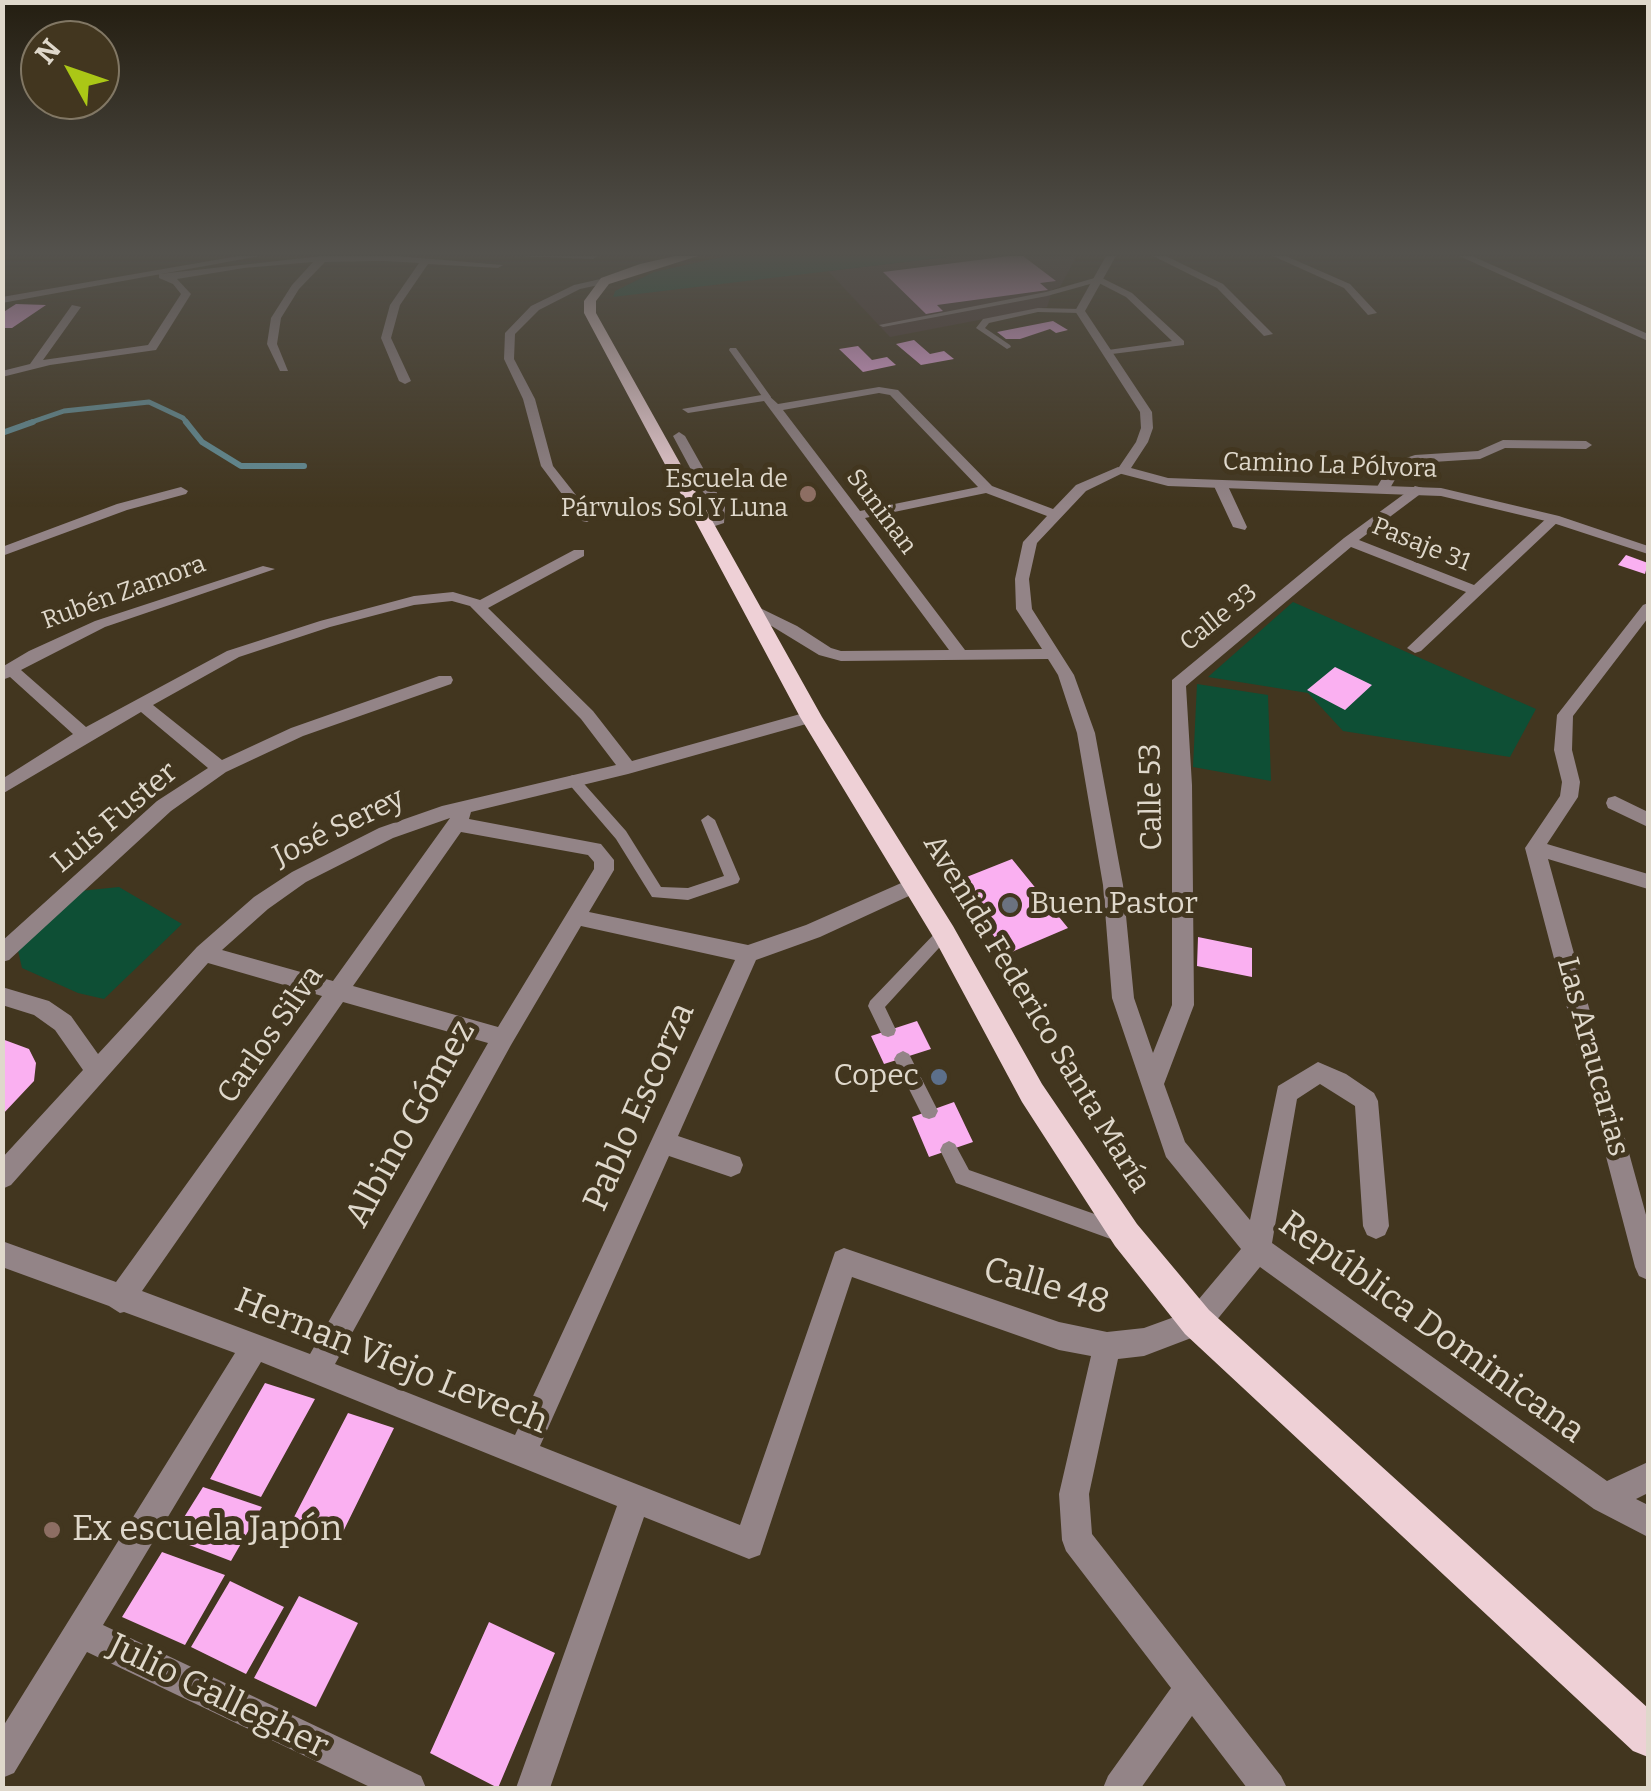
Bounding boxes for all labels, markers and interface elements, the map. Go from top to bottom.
north arrow [20,20,120,120]
text: N [29,33,68,71]
street label: Camino La Pólvora [1222,447,1438,485]
street label: Suninan [839,464,923,560]
place label: Escuela de Párvulos Sol Y Luna [561,465,788,524]
marker: Escuela de Párvulos Sol Y Luna [797,483,819,505]
street label: Pasaje 31 [1367,512,1475,578]
street label: Rubén Zamora [38,550,210,636]
street label: Calle 33 [1174,578,1264,658]
street label: Calle 53 [1133,743,1171,851]
street label: Luis Fuster [45,755,185,881]
street label: José Serey [267,781,411,875]
street label: Avenida Federico Santa María [915,828,1157,1200]
place label: Buen Pastor [1030,887,1198,923]
marker: Buen Pastor [999,894,1021,916]
street label: Las Araucarias [1548,954,1636,1160]
street label: Carlos Silva [210,959,332,1111]
street label: Pablo Escorza [575,996,705,1218]
street label: Albino Gómez [337,1013,485,1235]
place label: Copec [834,1059,919,1095]
marker: Copec [928,1066,950,1088]
street label: República Dominicana [1270,1203,1592,1453]
street label: Calle 48 [978,1249,1114,1325]
street label: Hernan Viejo Levech [229,1280,553,1444]
place label: Ex escuela Japón [72,1509,342,1551]
marker: Ex escuela Japón [41,1519,63,1541]
street label: Julio Gallegher [101,1626,335,1768]

